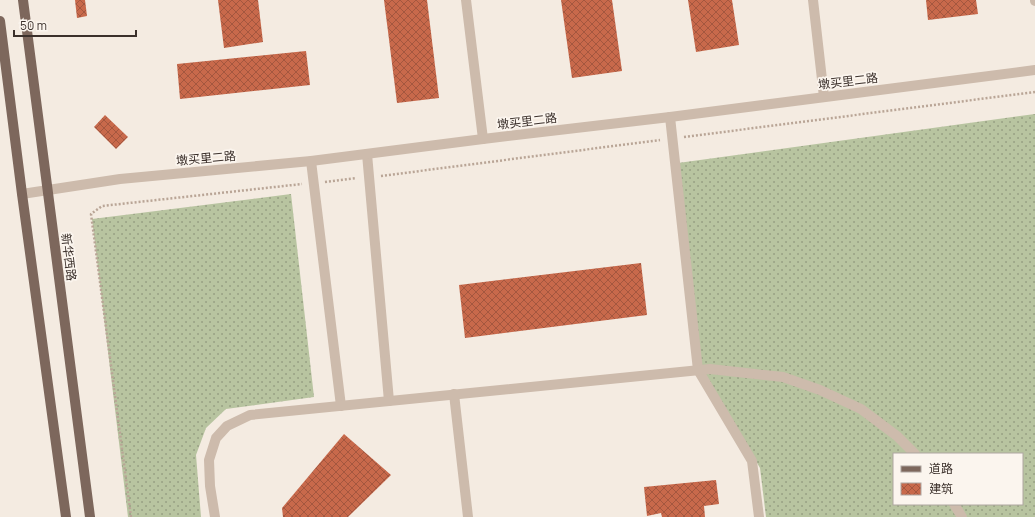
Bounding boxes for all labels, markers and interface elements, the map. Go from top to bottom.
scale bar [14,12,136,38]
text: 50 m [20,17,47,34]
street label: 墩买里二路 [817,69,879,93]
street label: 墩买里二路 [496,109,558,133]
street label: 墩买里二路 [175,147,237,169]
street label: 新华西路 [58,232,80,282]
legend [893,453,1023,505]
text: 道路 [929,460,953,477]
text: 建筑 [929,480,953,497]

